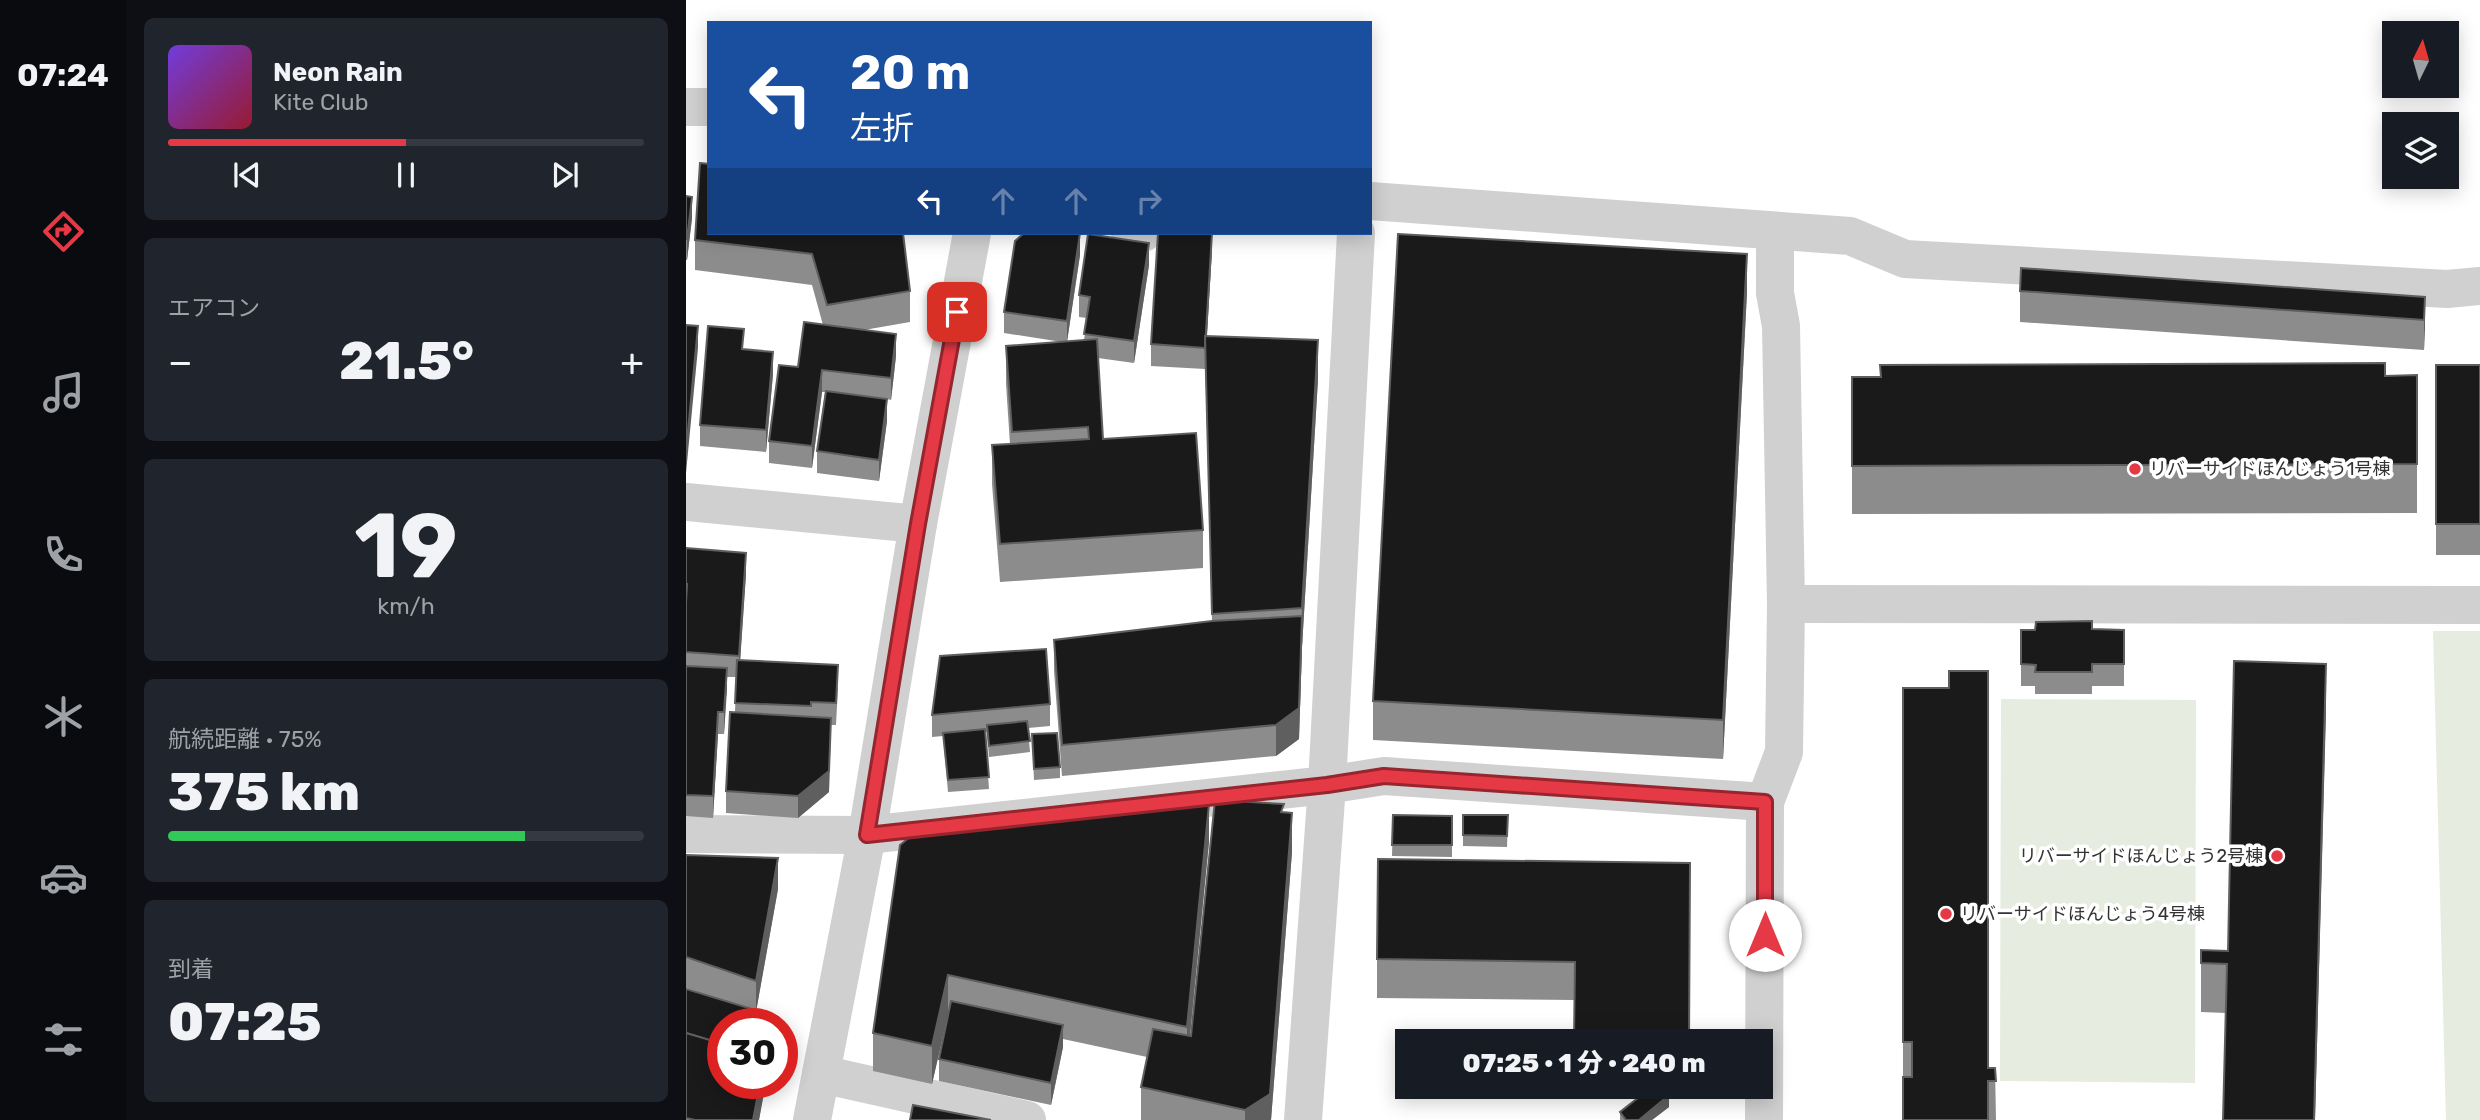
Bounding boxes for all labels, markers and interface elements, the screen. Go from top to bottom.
north arrow [2382,21,2459,98]
map controls [2382,21,2459,189]
text: 20 m [850,43,971,101]
icon: left [735,49,826,140]
text: 07:24 [17,56,109,94]
text: Neon Rain [273,57,403,88]
text: Kite Club [273,88,368,116]
text: 左折 [850,109,914,147]
button: layers [2382,112,2459,189]
icon: previous [228,156,266,194]
icon: pause [387,156,425,194]
icon: next [546,156,584,194]
icon: left [911,182,949,220]
icon: ahead [984,182,1022,220]
icon: ahead [1057,182,1095,220]
icon: right [1130,182,1168,220]
icon: directions [39,207,88,256]
pin [927,282,987,342]
icon: arrive [938,293,976,331]
text: エアコン [168,294,260,322]
text: 21.5° [339,330,474,392]
text: − [168,339,193,385]
text: + [620,339,644,385]
icon: music [39,368,88,417]
place label: リバーサイドほんじょう1号棟 [2149,458,2390,480]
marker: リバーサイドほんじょう1号棟 [2127,461,2143,477]
text: 19 [354,492,458,600]
icon: phone [39,530,88,579]
text: km/h [377,592,435,620]
icon: climate [39,692,88,741]
text: 航続距離 · 75% [168,725,322,753]
text: 375 km [168,761,360,823]
place label: リバーサイドほんじょう2号棟 [2019,845,2263,867]
marker: リバーサイドほんじょう2号棟 [2269,848,2285,864]
icon: car [39,853,88,902]
position arrow [1728,898,1802,972]
place label: リバーサイドほんじょう4号棟 [1960,903,2205,925]
marker: リバーサイドほんじょう4号棟 [1938,906,1954,922]
text: 到着 [168,955,214,983]
text: 07:25 [168,991,321,1053]
speed limit sign: 30 [707,1008,798,1099]
icon: filters [39,1015,88,1064]
text: 07:25 · 1 分 · 240 m [1462,1048,1706,1079]

